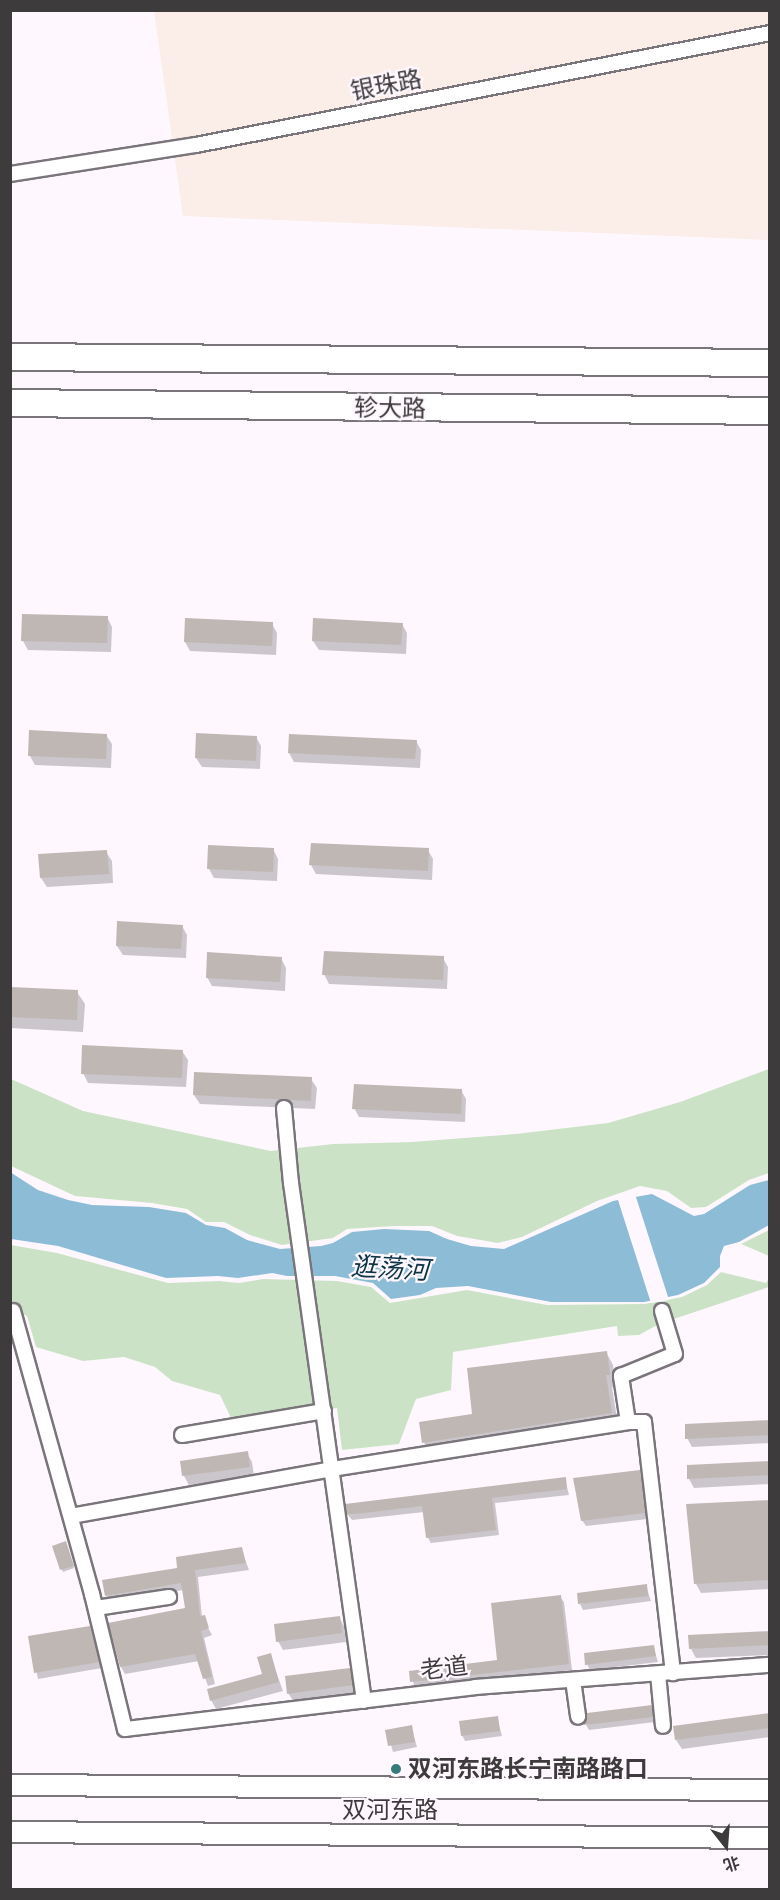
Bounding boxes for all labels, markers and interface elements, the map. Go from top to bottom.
street label: 银珠路 [348,64,424,106]
street label: 轸大路 [354,393,426,423]
water label: 逛荡河 [350,1251,430,1287]
street label: 老道 [418,1651,470,1685]
place label: 双河东路长宁南路路口 [408,1755,648,1783]
marker: 双河东路长宁南路路口 [389,1762,403,1776]
street label: 双河东路 [342,1796,438,1824]
north arrow [696,1816,756,1876]
text: 北 [720,1850,742,1877]

